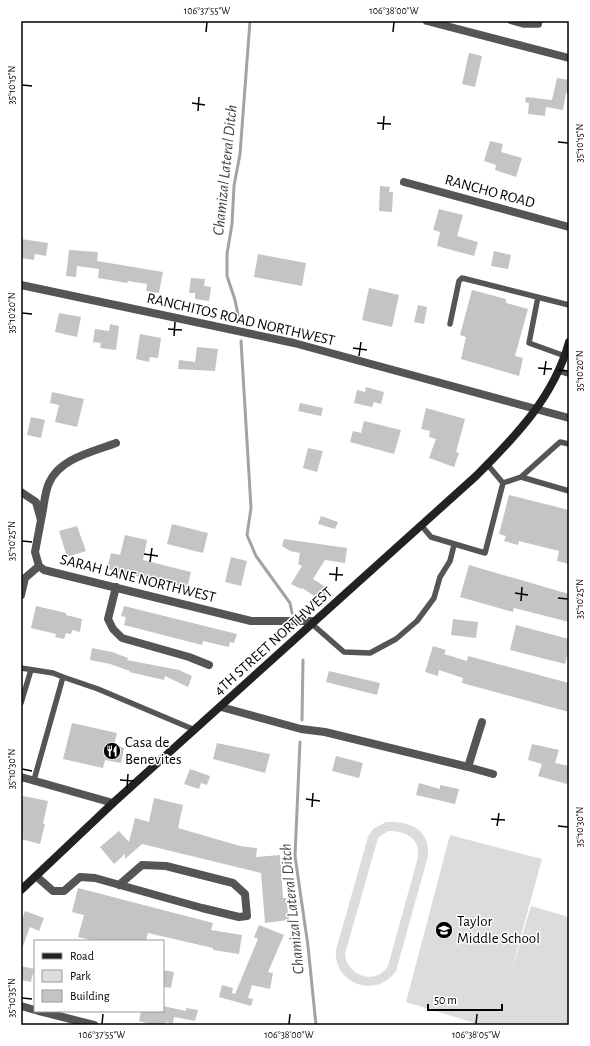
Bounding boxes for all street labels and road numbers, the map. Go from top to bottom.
street label: RANCHO ROAD [443,172,537,211]
street label: RANCHITOS ROAD NORTHWEST [145,291,337,349]
street label: SARAH LANE NORTHWEST [59,552,218,605]
street label: 4TH STREET NORTHWEST [211,584,336,698]

